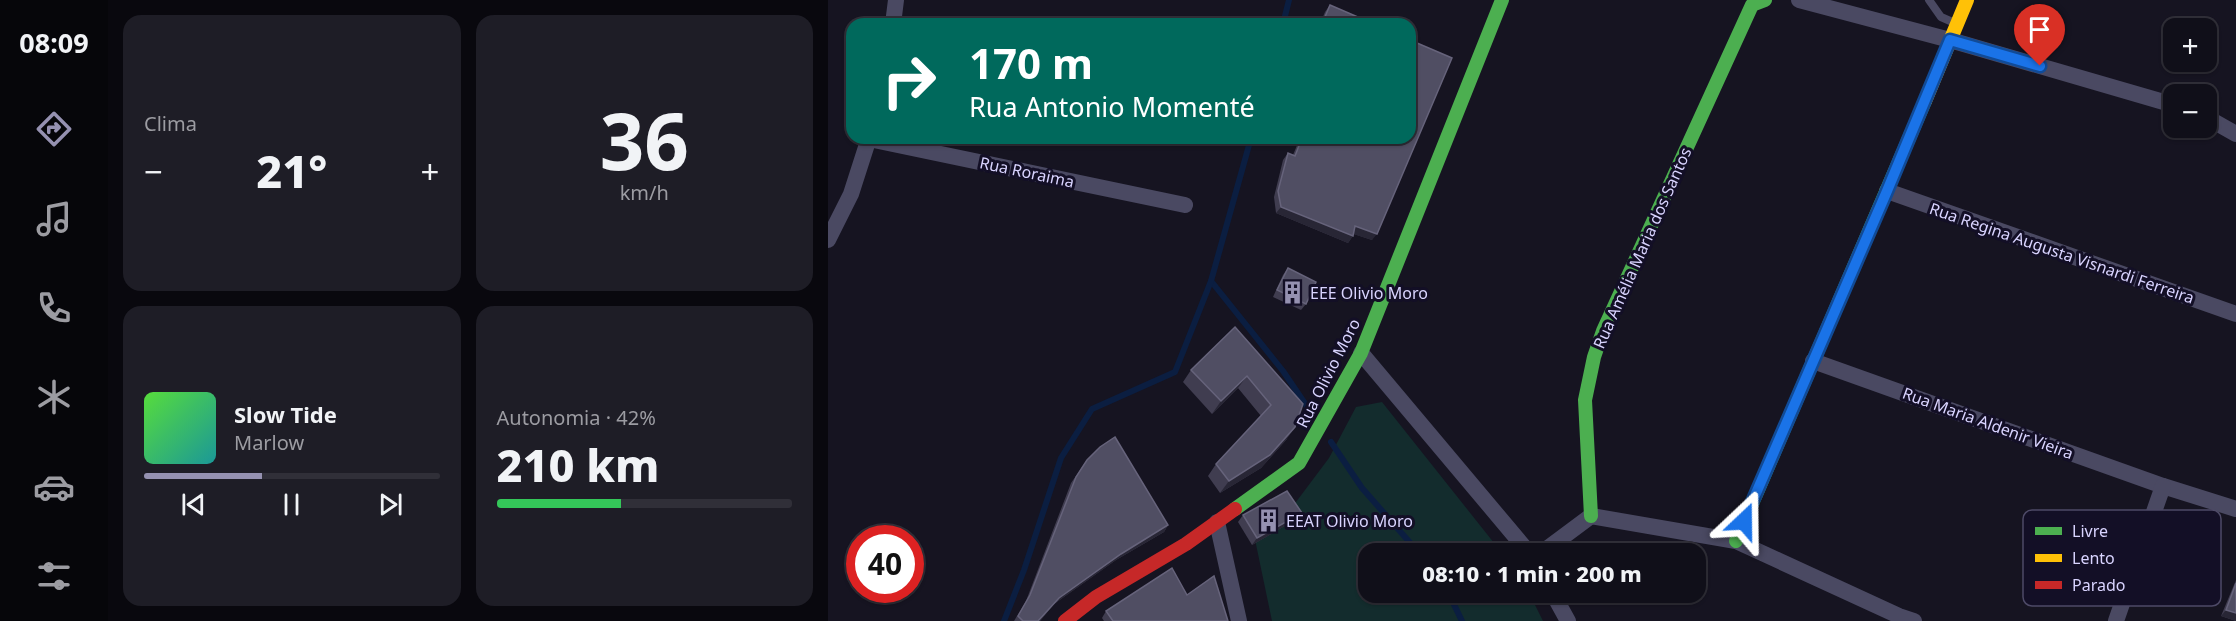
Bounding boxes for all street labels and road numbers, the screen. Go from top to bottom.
street label: Rua Amélia Maria dos Santos [1588,144,1696,352]
street label: Rua Roraima [978,151,1076,193]
street label: Rua Regina Augusta Visnardi Ferreira [1927,197,2197,309]
street label: Rua Olivio Moro [1291,315,1365,431]
street label: Rua Maria Aldenir Vieira [1899,382,2077,464]

